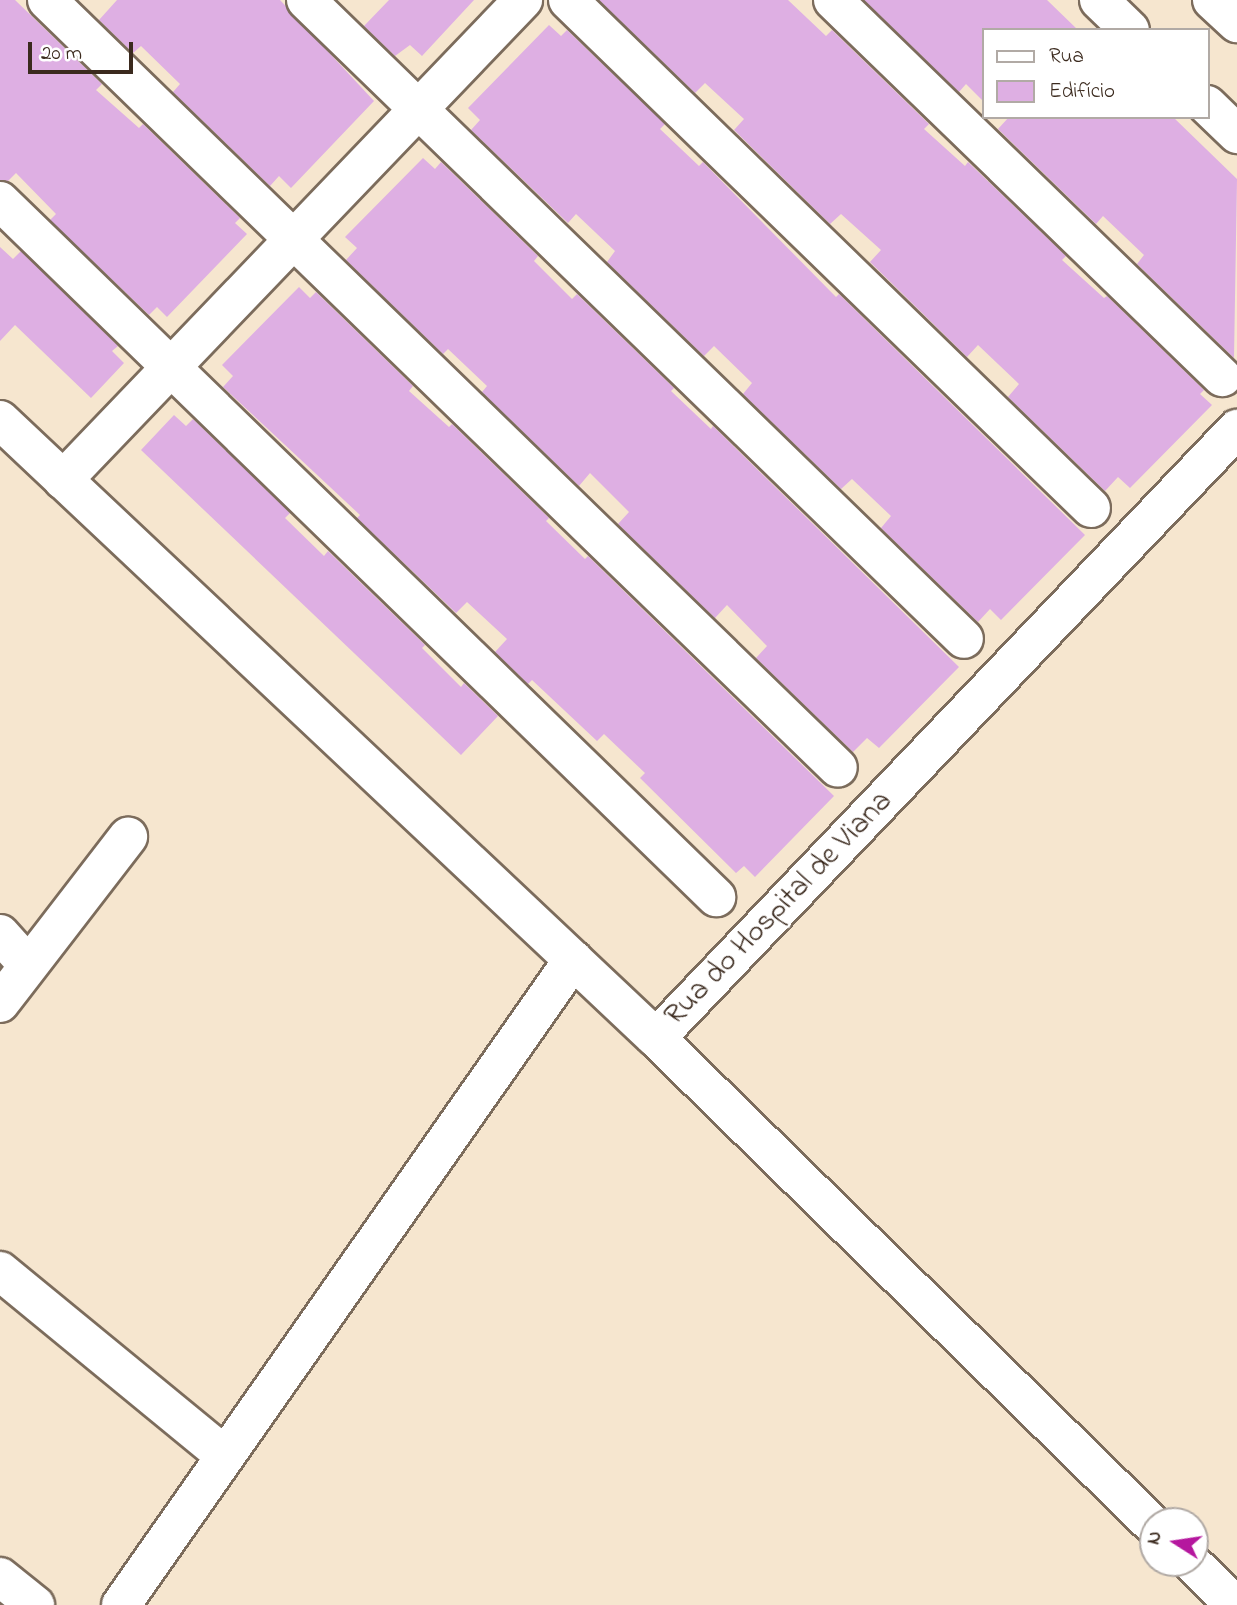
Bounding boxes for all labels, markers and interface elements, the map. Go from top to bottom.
scale bar [32,28,136,72]
legend [982,28,1209,119]
text: 20 m [41,39,82,69]
text: Rua [1049,42,1084,72]
text: Edifício [1049,77,1115,107]
street label: Rua do Hospital de Viana [658,784,900,1034]
north arrow [1139,1507,1209,1577]
text: N [1140,1529,1169,1547]

